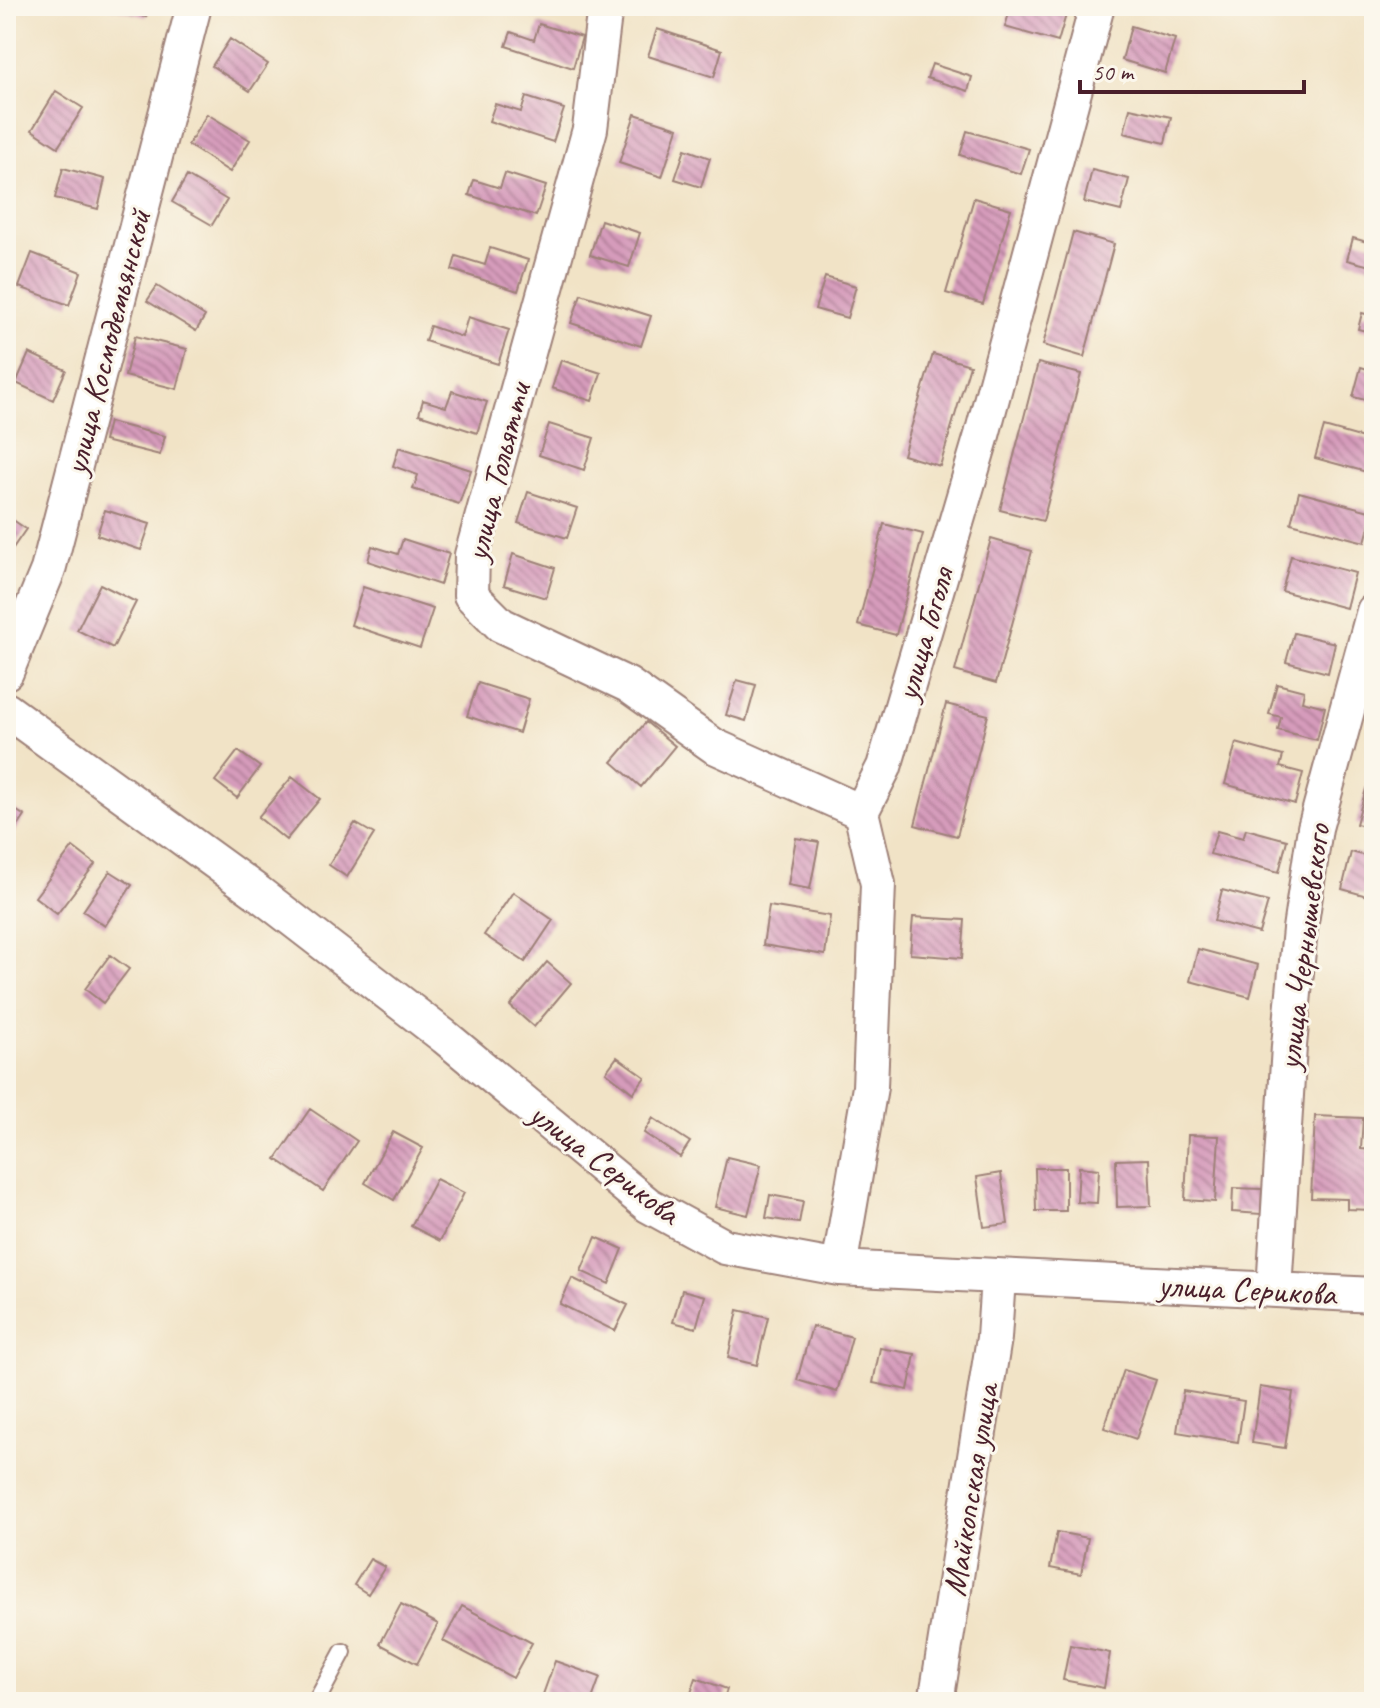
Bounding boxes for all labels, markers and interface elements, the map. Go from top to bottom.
scale bar [1080,44,1304,94]
text: 50 m [1092,57,1135,87]
street label: улица Космодемьянской [53,203,161,481]
street label: улица Тольятти [454,376,540,567]
street label: улица Гоголя [884,561,964,707]
street label: улица Чернышевского [1266,820,1340,1074]
street label: улица Серикова [519,1091,691,1235]
street label: улица Серикова [1155,1263,1339,1315]
street label: Майкопская улица [932,1378,1008,1599]

